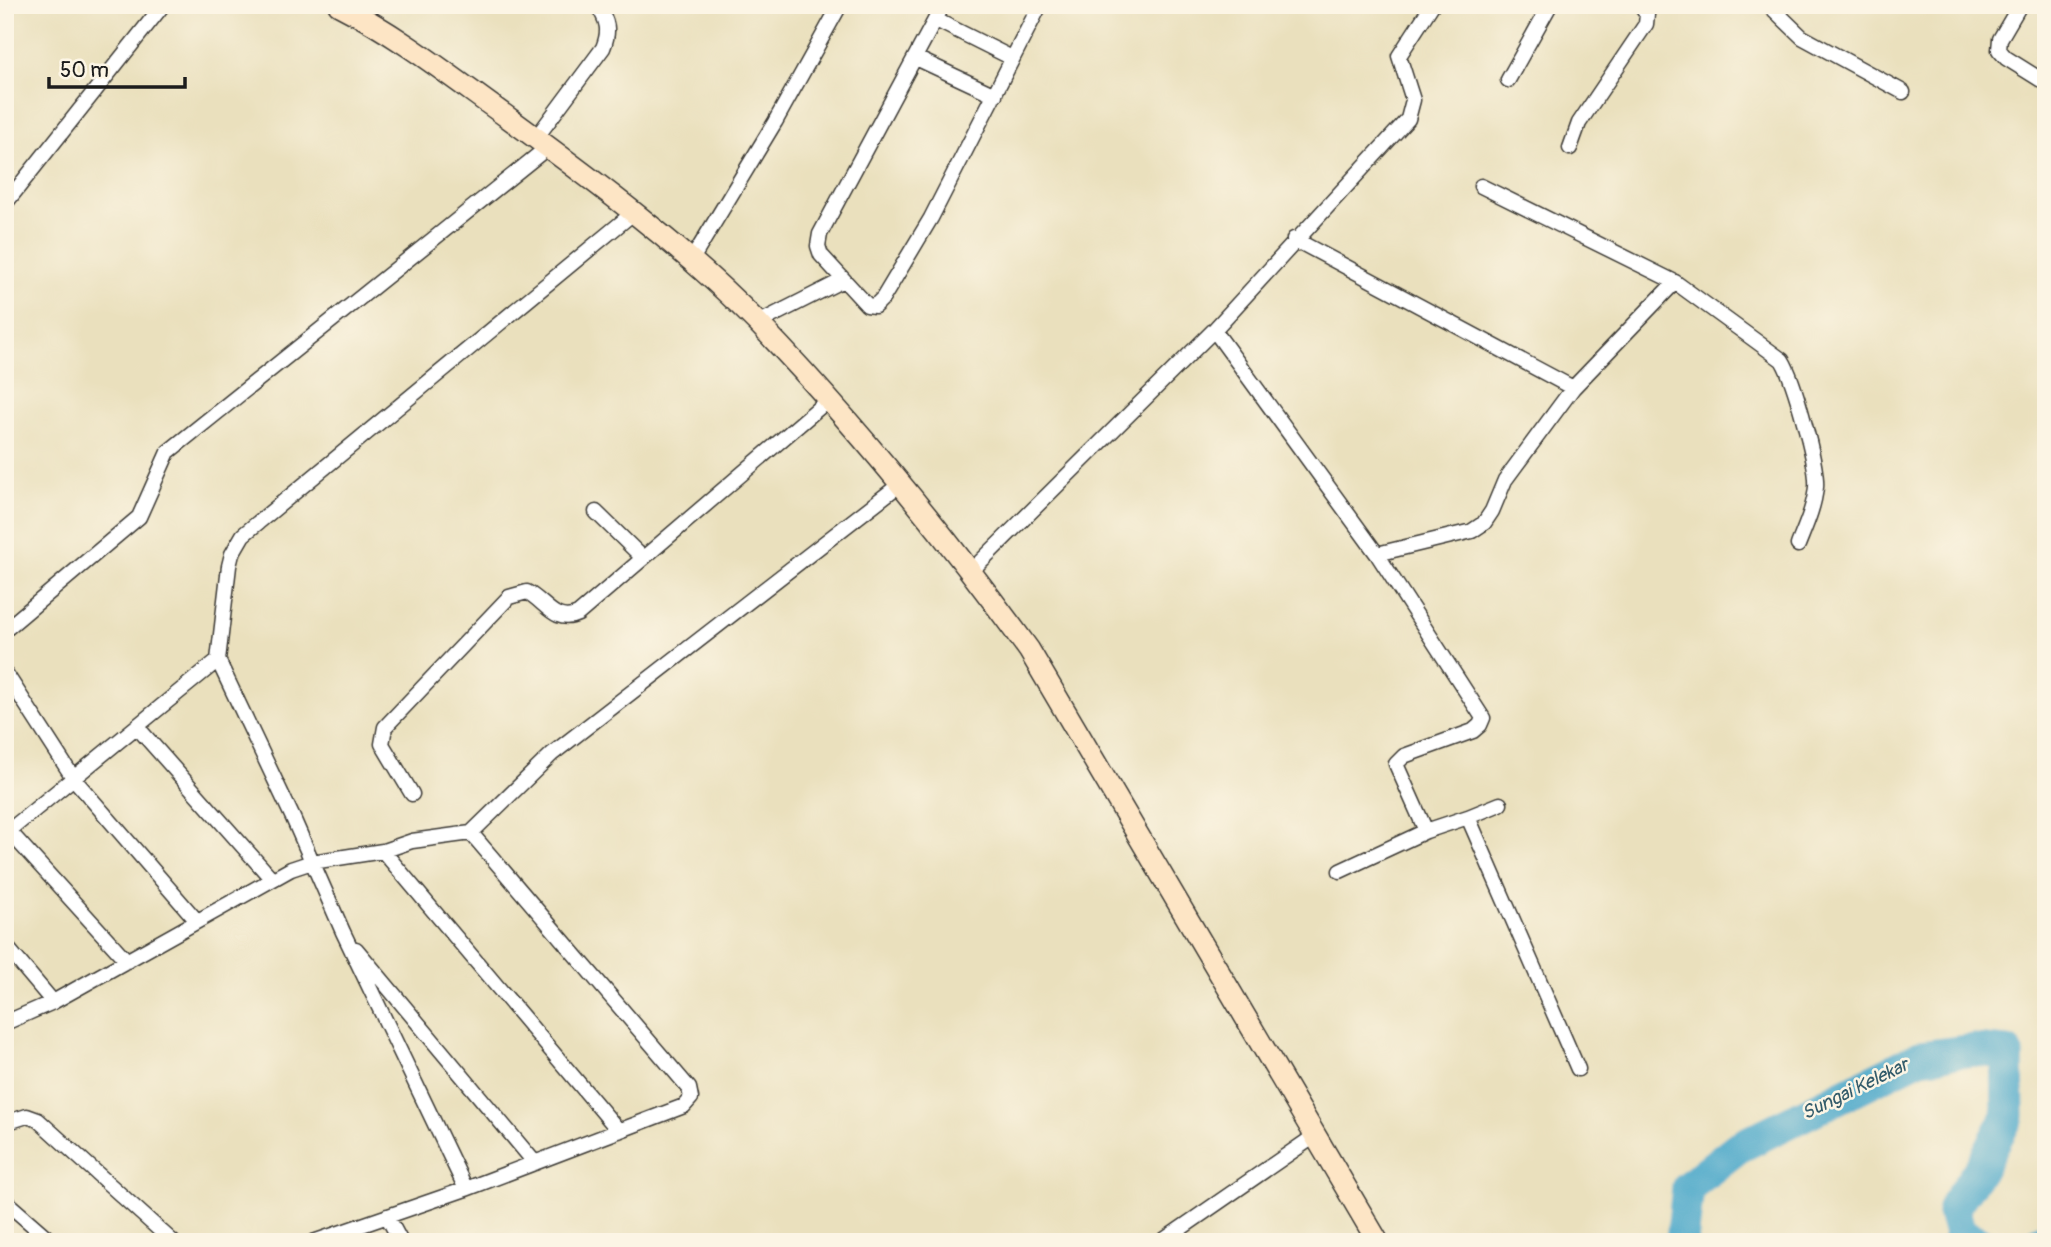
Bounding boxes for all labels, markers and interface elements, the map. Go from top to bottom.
scale bar [49,46,186,90]
text: 50 m [60,57,109,84]
water label: Sungai Kelekar [1798,1052,1914,1125]

